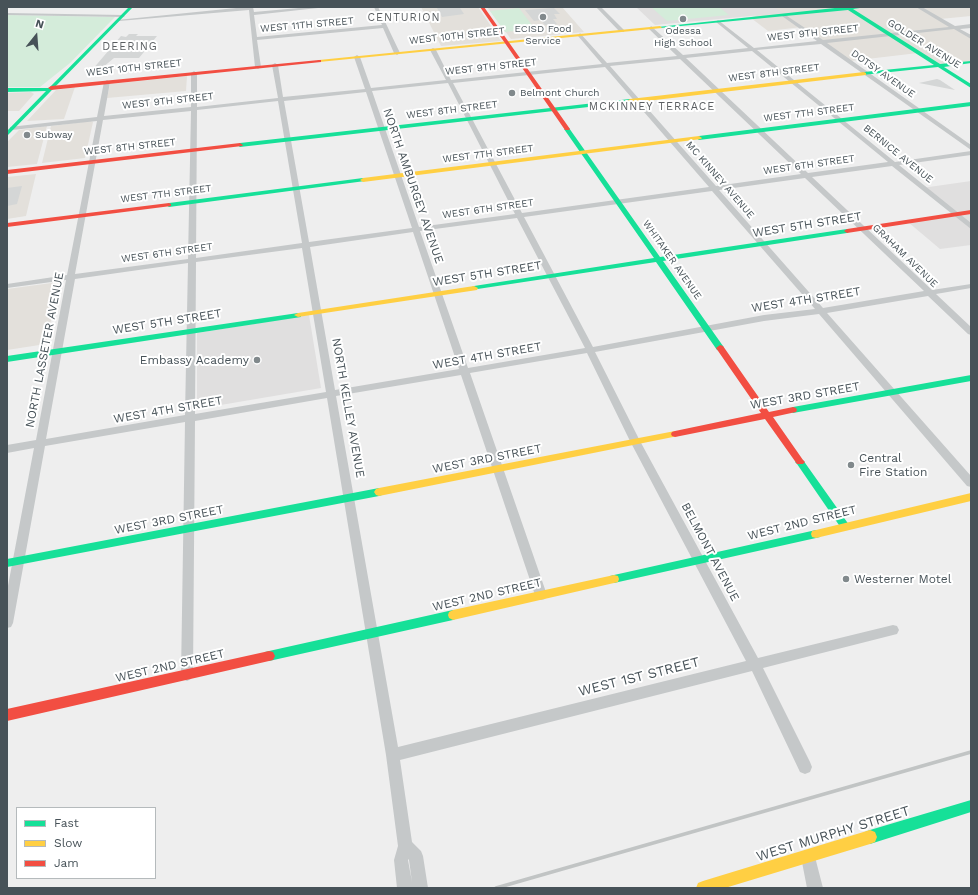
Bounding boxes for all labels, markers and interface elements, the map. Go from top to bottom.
district label: CENTURION [368,11,440,25]
marker: ECISD Food Service [538,12,548,22]
marker: Odessa High School [678,14,688,24]
street label: WEST 11TH STREET [260,15,354,35]
north arrow [16,16,56,56]
text: N [34,17,45,31]
street label: GOLDER AVENUE [885,17,963,71]
street label: WEST 9TH STREET [767,22,859,44]
place label: ECISD Food Service [515,23,571,46]
street label: WEST 10TH STREET [409,25,505,47]
place label: Odessa High School [654,25,712,48]
district label: DEERING [102,40,158,54]
street label: DOTSY AVENUE [849,48,917,100]
street label: WEST 9TH STREET [445,56,537,78]
street label: WEST 10TH STREET [86,57,182,79]
street label: WEST 8TH STREET [728,61,820,85]
place label: Belmont Church [520,87,600,99]
marker: Belmont Church [507,88,517,98]
street label: WEST 9TH STREET [122,90,214,112]
street label: WEST 8TH STREET [406,98,498,122]
district label: MCKINNEY TERRACE [589,100,715,114]
street label: WEST 7TH STREET [763,101,855,125]
street label: NORTH AMBURGEY AVENUE [380,107,446,265]
street label: BERNICE AVENUE [861,122,935,186]
place label: Subway [35,129,72,141]
marker: Subway [22,130,32,140]
street label: WEST 8TH STREET [84,136,176,158]
street label: MC KINNEY AVENUE [683,139,757,221]
street label: WEST 7TH STREET [442,142,534,166]
street label: WEST 6TH STREET [763,153,855,177]
street label: WEST 7TH STREET [120,182,212,206]
street label: WEST 6TH STREET [442,197,534,221]
street label: WEST 5TH STREET [751,209,863,241]
street label: WHITAKER AVENUE [640,218,704,302]
street label: GRAHAM AVENUE [870,222,940,290]
street label: WEST 6TH STREET [121,241,213,265]
street label: WEST 5TH STREET [431,258,543,290]
street label: NORTH LASSETER AVENUE [23,271,67,429]
street label: WEST 4TH STREET [750,284,862,316]
street label: WEST 5TH STREET [111,306,223,338]
street label: NORTH KELLEY AVENUE [329,337,367,479]
street label: WEST 4TH STREET [431,339,543,373]
place label: Embassy Academy [140,353,249,367]
marker: Embassy Academy [252,355,262,365]
street label: WEST 3RD STREET [749,379,861,413]
street label: WEST 4TH STREET [112,393,224,427]
street label: WEST 3RD STREET [431,441,543,477]
place label: Central Fire Station [859,451,927,479]
marker: Central Fire Station [846,460,856,470]
street label: BELMONT AVENUE [678,500,742,604]
street label: WEST 3RD STREET [113,502,225,538]
street label: WEST 2ND STREET [746,503,858,543]
place label: Westerner Motel [854,572,951,586]
marker: Westerner Motel [841,574,851,584]
street label: WEST 2ND STREET [431,575,543,615]
street label: WEST 2ND STREET [114,646,226,686]
street label: WEST 1ST STREET [577,654,701,700]
street label: WEST MURPHY STREET [754,803,912,865]
legend [16,807,156,879]
text: Fast [54,816,79,830]
text: Slow [54,836,82,850]
text: Jam [54,856,79,870]

